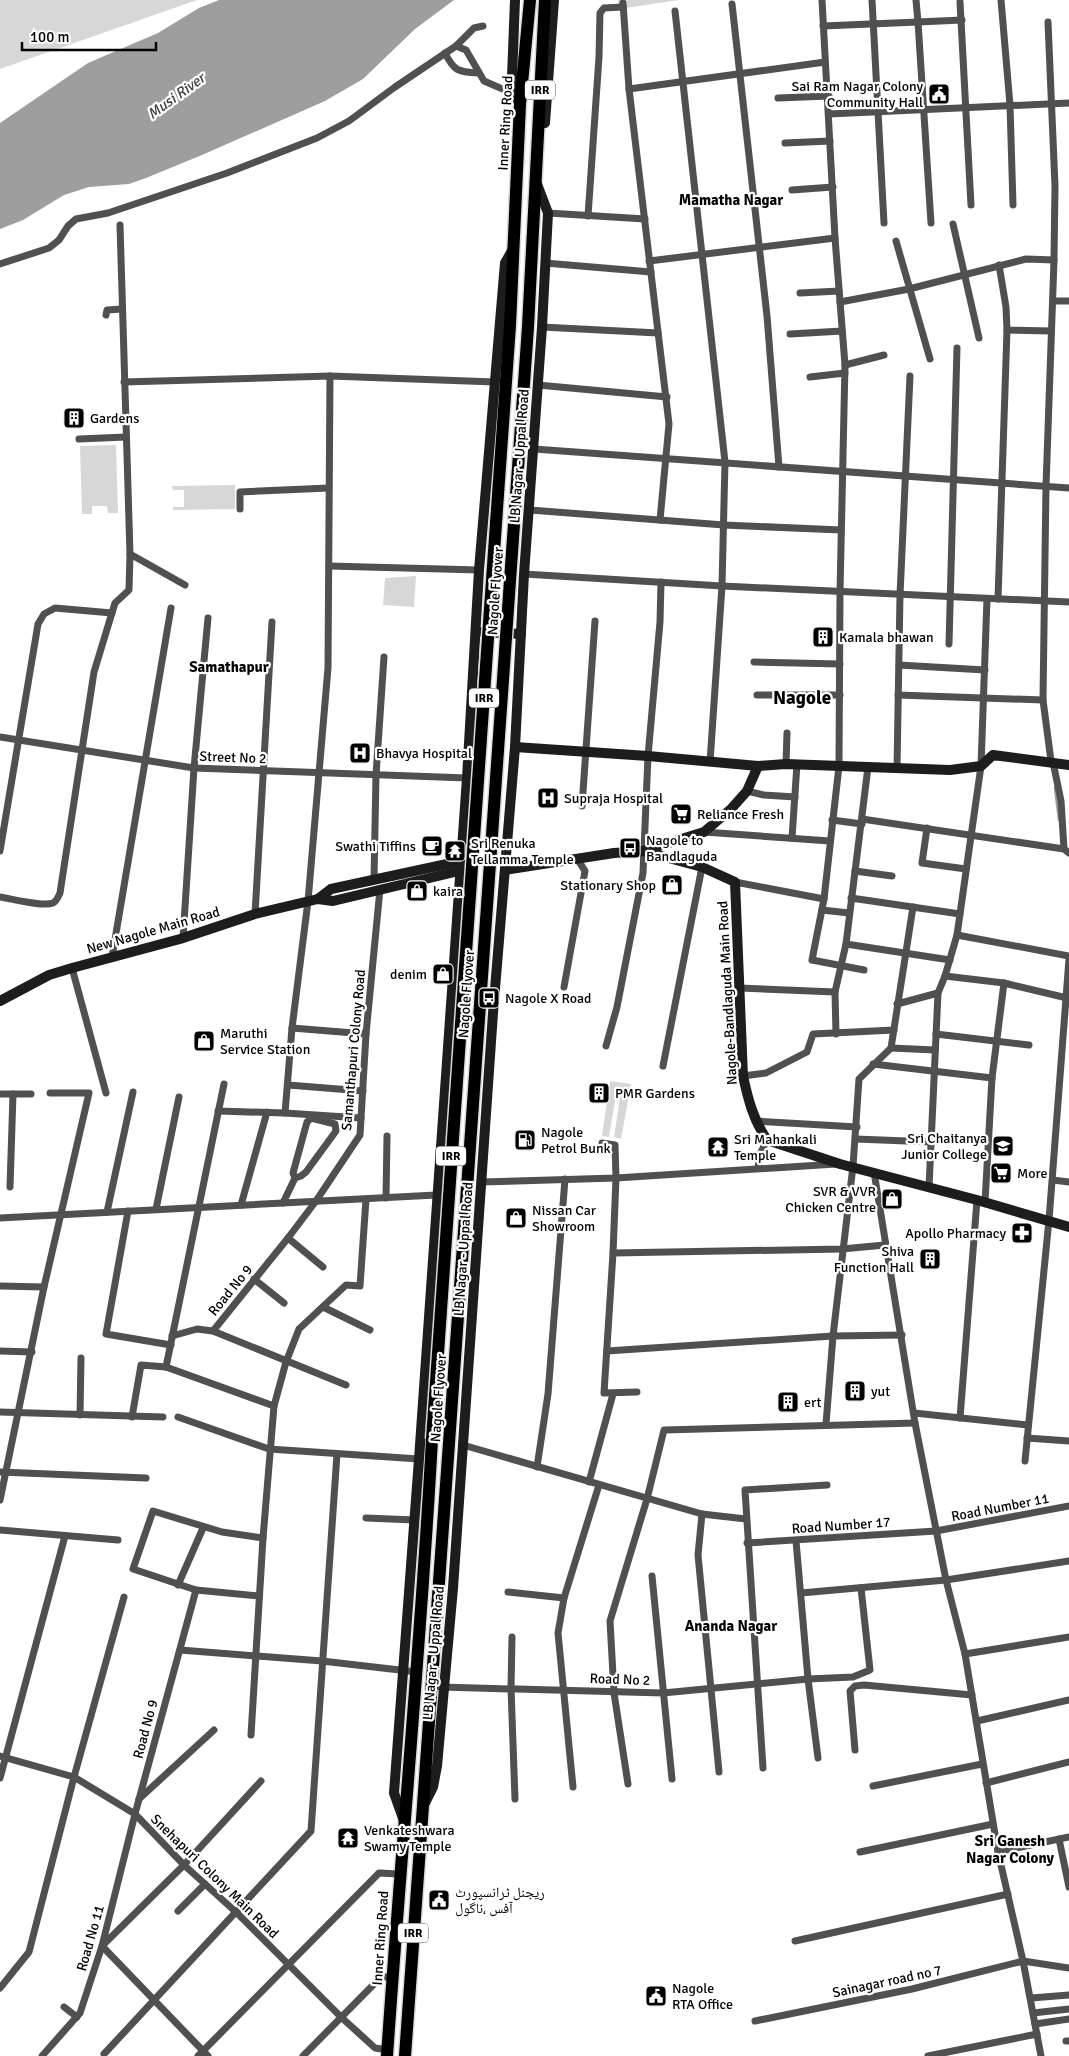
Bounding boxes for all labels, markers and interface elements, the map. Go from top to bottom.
scale bar [22,20,156,52]
text: 100 m [30,28,70,46]
water label: Musi River [144,68,210,123]
street label: Inner Ring Road [495,75,516,171]
place label: Sai Ram Nagar Colony Community Hall [791,78,923,111]
road number: IRR [525,80,555,100]
public building icon: Sai Ram Nagar Colony Community Hall [927,82,951,106]
district label: Mamatha Nagar [679,191,783,209]
street label: LB Nagar - Uppal Road [506,388,533,524]
building icon: Gardens [62,406,86,430]
place label: Gardens [90,410,139,427]
street label: Nagole Flyover [484,546,507,636]
building icon: Kamala bhawan [811,625,835,649]
place label: Kamala bhawan [839,629,934,646]
district label: Samathapur [189,658,269,676]
district label: Nagole [773,686,831,710]
road number: IRR [469,688,499,708]
hospital icon: Bhavya Hospital [348,741,372,765]
place label: Bhavya Hospital [376,745,472,762]
street label: Street No 2 [199,748,267,767]
hospital icon: Supraja Hospital [536,786,560,810]
place label: Supraja Hospital [564,790,663,807]
supermarket icon: Reliance Fresh [669,802,693,826]
place label: Reliance Fresh [697,806,784,823]
place label: Nagole to Bandlaguda [646,832,717,865]
cafe icon: Swathi Tiffins [420,834,444,858]
place label: Sri Renuka Tellamma Temple [471,835,574,868]
bus stop icon: Nagole to Bandlaguda [618,836,642,860]
place label: Swathi Tiffins [335,838,416,855]
temple icon: Sri Renuka Tellamma Temple [443,839,467,863]
shop icon: Stationary Shop [660,873,684,897]
place label: Stationary Shop [560,877,656,894]
shop icon: kaira [405,879,429,903]
place label: kaira [433,883,463,900]
street label: Nagole-Bandlaguda Main Road [714,900,741,1086]
street label: New Nagole Main Road [85,903,222,958]
street label: Nagole Flyover [455,949,478,1039]
shop icon: denim [431,962,455,986]
place label: denim [390,966,427,983]
street label: Samanthapuri Colony Road [338,969,369,1131]
bus stop icon: Nagole X Road [477,986,501,1010]
place label: Nagole X Road [505,990,592,1007]
place label: Maruthi Service Station [220,1025,310,1058]
shop icon: Maruthi Service Station [192,1029,216,1053]
building icon: PMR Gardens [587,1081,611,1105]
place label: PMR Gardens [615,1085,695,1102]
place label: Nagole Petrol Bunk [541,1124,611,1157]
fuel station icon: Nagole Petrol Bunk [513,1128,537,1152]
place label: Sri Chaitanya Junior College [901,1130,987,1163]
place label: Sri Mahankali Temple [734,1131,817,1164]
school or university icon: Sri Chaitanya Junior College [991,1134,1015,1158]
temple icon: Sri Mahankali Temple [706,1135,730,1159]
road number: IRR [436,1146,466,1166]
supermarket icon: More [989,1161,1013,1185]
place label: More [1017,1165,1047,1182]
street label: LB Nagar - Uppal Road [450,1181,477,1317]
place label: SVR & VVR Chicken Centre [785,1183,876,1216]
shop icon: SVR & VVR Chicken Centre [880,1187,904,1211]
place label: Nissan Car Showroom [532,1202,597,1235]
shop icon: Nissan Car Showroom [504,1206,528,1230]
pharmacy icon: Apollo Pharmacy [1010,1221,1034,1245]
place label: Apollo Pharmacy [905,1225,1006,1242]
place label: Shiva Function Hall [834,1243,914,1276]
building icon: Shiva Function Hall [918,1247,942,1271]
street label: Road No 9 [205,1261,256,1319]
street label: Nagole Flyover [427,1353,450,1443]
building icon: yut [843,1379,867,1403]
place label: yut [871,1383,890,1400]
building icon: ert [776,1390,800,1414]
place label: ert [804,1394,821,1411]
street label: Road Number 11 [950,1490,1050,1525]
street label: Road Number 17 [791,1514,891,1537]
street label: LB Nagar - Uppal Road [419,1585,448,1721]
district label: Ananda Nagar [685,1617,777,1635]
street label: Road No 2 [589,1670,651,1689]
street label: Road No 9 [129,1698,162,1761]
street label: Snehapuri Colony Main Road [147,1811,282,1942]
place label: Venkateshwara Swamy Temple [364,1822,454,1855]
temple icon: Venkateshwara Swamy Temple [336,1826,360,1850]
district label: Sri Ganesh Nagar Colony [966,1832,1054,1867]
place label: ریجنل ٹرانسپورٹ آفس ،ناگول [455,1884,545,1917]
public building icon: ریجنل ٹرانسپورٹ آفس ،ناگول [427,1888,451,1912]
street label: Inner Ring Road [369,1890,392,1986]
street label: Road No 11 [73,1903,108,1973]
road number: IRR [398,1924,428,1942]
street label: Sainagar road no 7 [831,1962,943,2001]
place label: Nagole RTA Office [672,1980,733,2013]
public building icon: Nagole RTA Office [644,1984,668,2008]

